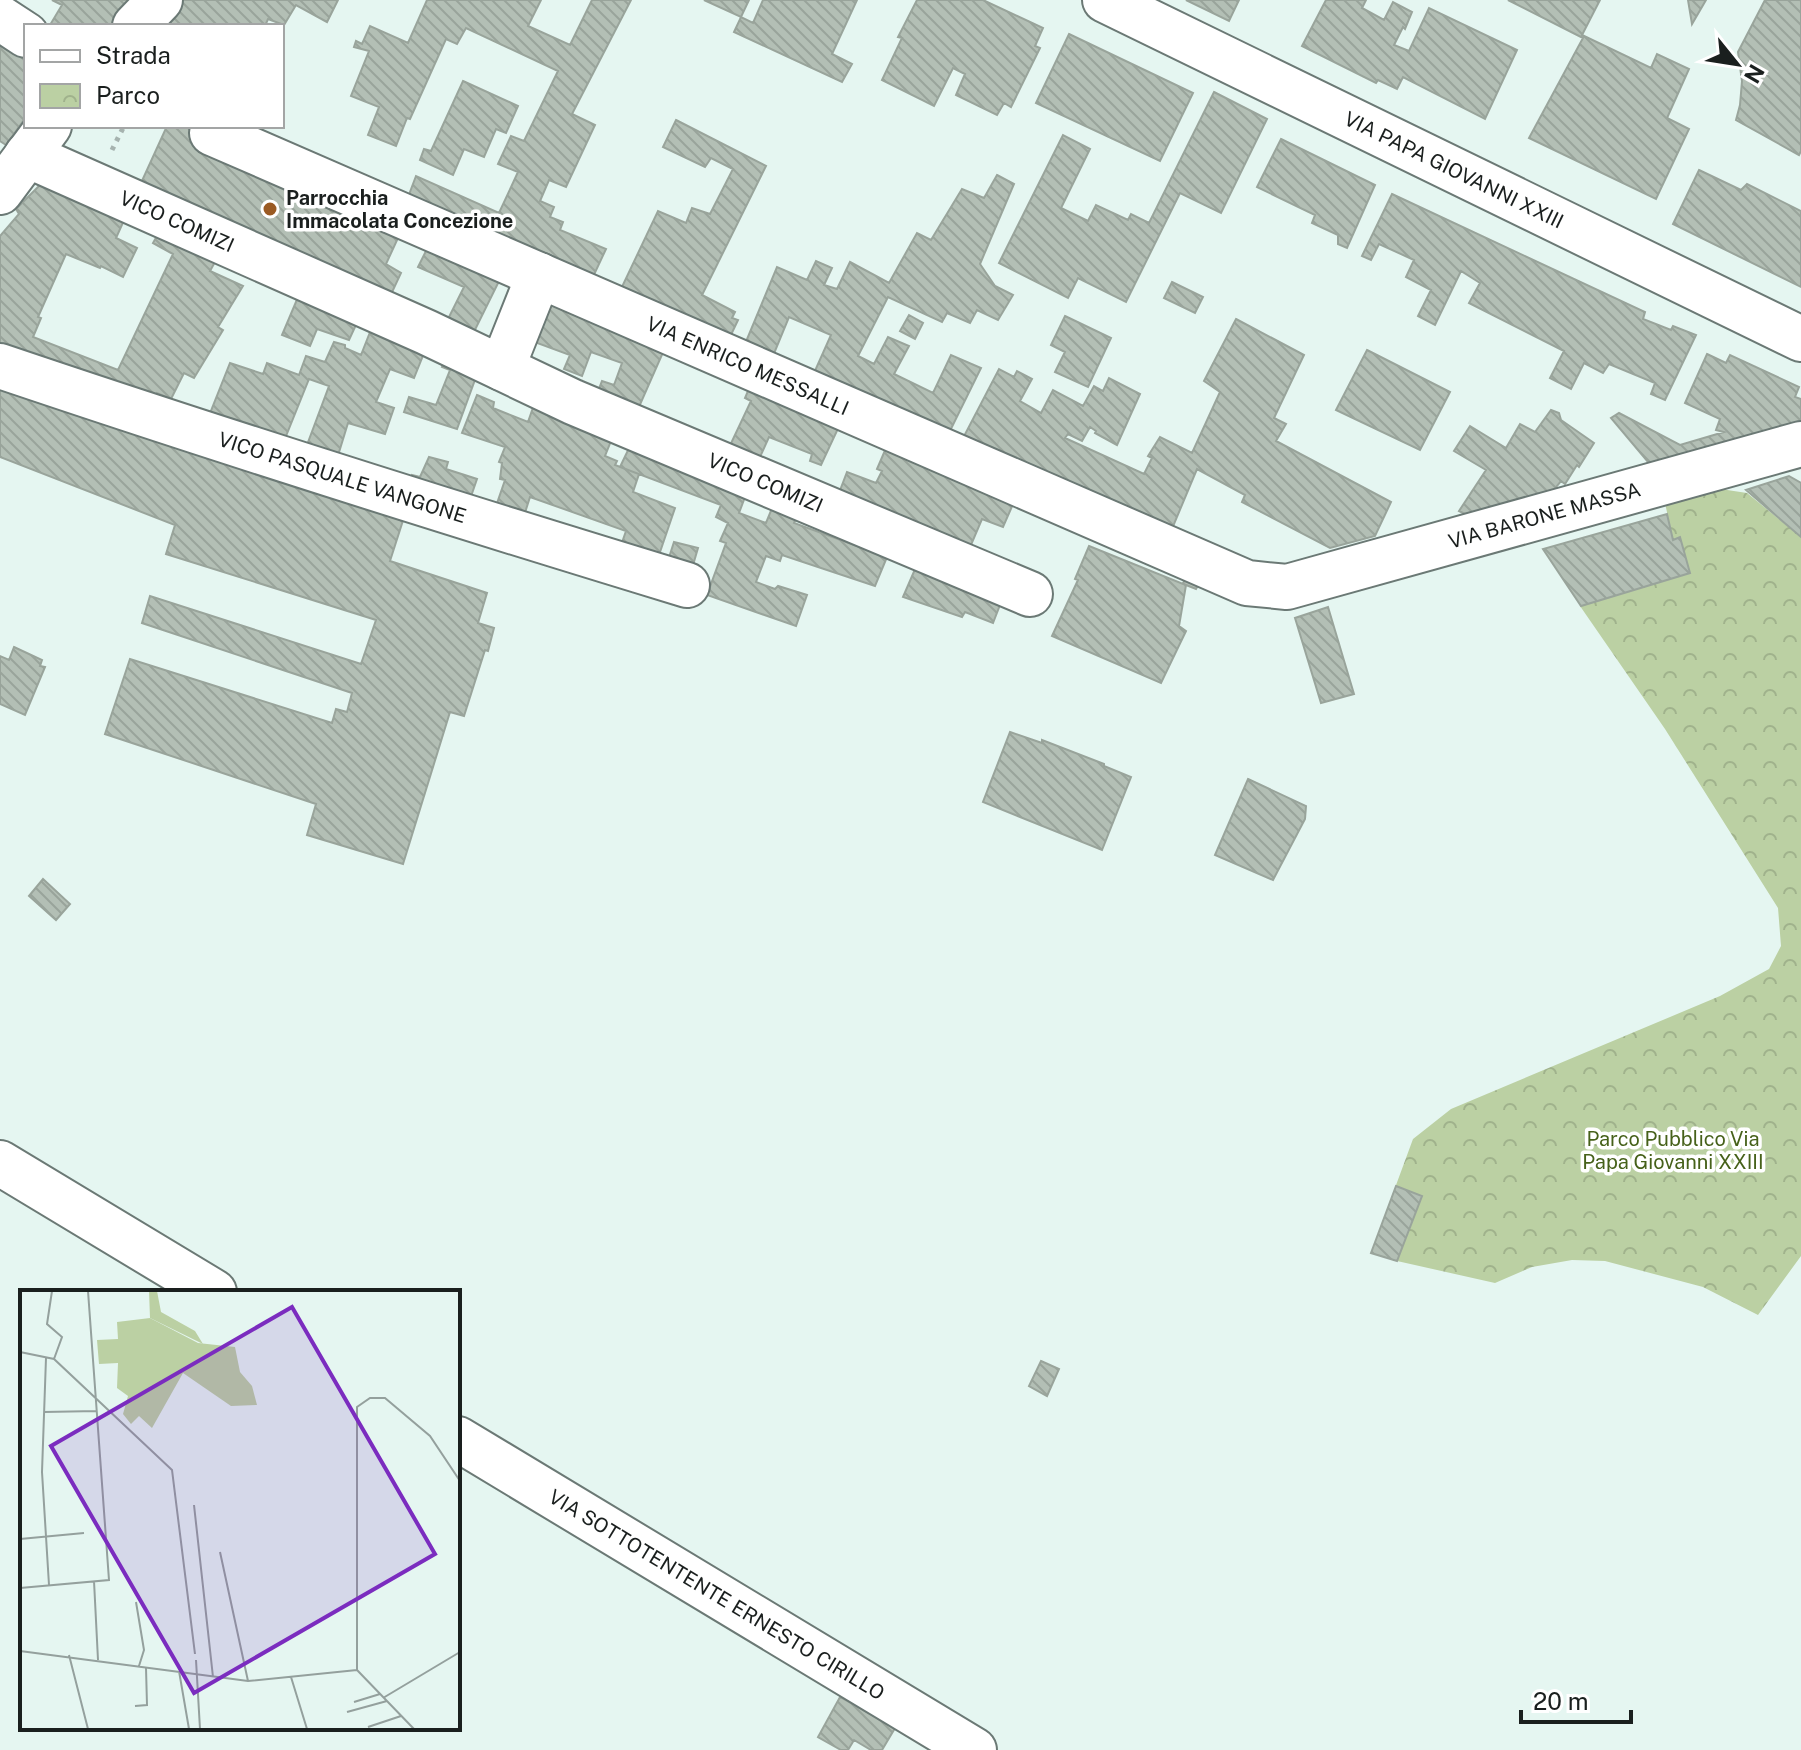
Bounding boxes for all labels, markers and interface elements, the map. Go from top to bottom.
legend [24,24,284,128]
north arrow [1697,24,1777,104]
text: Strada [96,41,171,69]
text: N [1739,60,1770,88]
text: Parco [96,81,160,109]
street label: VIA PAPA GIOVANNI XXIII [1340,106,1567,233]
street label: VICO COMIZI [116,186,238,257]
place label: Parrocchia Immacolata Concezione [286,186,513,233]
marker: Parrocchia Immacolata Concezione [261,200,279,218]
street label: VIA ENRICO MESSALLI [643,311,852,420]
street label: VICO PASQUALE VANGONE [215,427,469,528]
street label: VICO COMIZI [704,448,827,518]
street label: VIA BARONE MASSA [1446,477,1643,554]
park label: Parco Pubblico Via Papa Giovanni XXIII [1582,1127,1764,1174]
inset map [20,1290,460,1730]
street label: VIA SOTTOTENTENTE ERNESTO CIRILLO [544,1485,889,1705]
scale bar [1521,1674,1631,1724]
text: 20 m [1533,1687,1589,1715]

